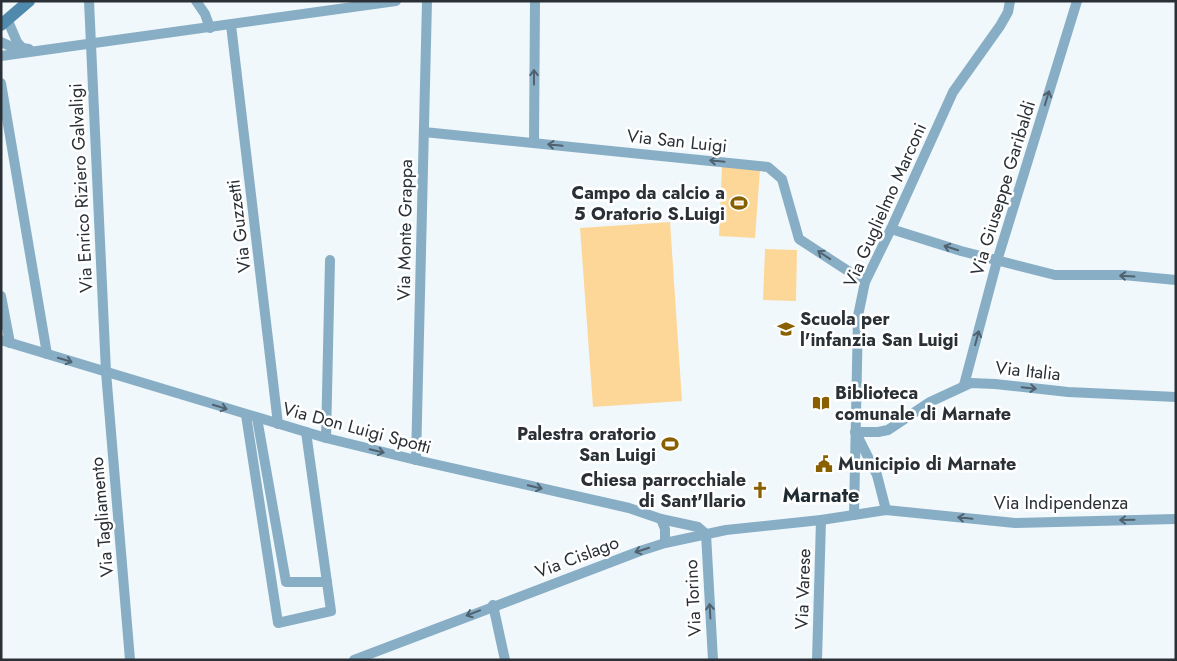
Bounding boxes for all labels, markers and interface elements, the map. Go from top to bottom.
one-way arrow [529,69,539,86]
street label: Via Enrico Riziero Galvaligi [63,83,99,293]
one-way arrow [1043,91,1053,107]
street label: Via Giuseppe Garibaldi [964,97,1042,279]
street label: Via Guglielmo Marconi [837,119,933,291]
street label: Via San Luigi [626,123,728,159]
one-way arrow [547,140,563,150]
one-way arrow [709,157,725,166]
street label: Via Monte Grappa [391,159,419,301]
street label: Via Guzzetti [220,178,258,274]
place label: Campo da calcio a 5 Oratorio S.Luigi [572,180,725,227]
sports icon: Campo da calcio a 5 Oratorio S.Luigi [729,193,749,213]
one-way arrow [943,243,959,252]
one-way arrow [817,250,831,260]
one-way arrow [1119,271,1135,281]
place label: Scuola per l'infanzia San Luigi [800,306,959,353]
school or university icon: Scuola per l'infanzia San Luigi [776,319,796,339]
one-way arrow [973,331,982,347]
one-way arrow [56,355,72,365]
street label: Via Italia [994,355,1062,387]
place label: Biblioteca comunale di Marnate [835,380,1011,427]
one-way arrow [1021,383,1037,393]
library icon: Biblioteca comunale di Marnate [811,393,831,413]
street label: Via Don Luigi Spotti [280,396,434,460]
one-way arrow [212,402,228,412]
place label: Palestra oratorio San Luigi [517,421,656,468]
sports icon: Palestra oratorio San Luigi [660,434,680,454]
one-way arrow [368,447,384,456]
place label: Municipio di Marnate [838,451,1016,477]
public building icon: Municipio di Marnate [814,454,834,474]
street label: Via Tagliamento [84,456,120,578]
place label: Chiesa parrocchiale di Sant'Ilario [581,467,746,514]
church icon: Chiesa parrocchiale di Sant'Ilario [750,480,770,500]
district label: Marnate [783,481,859,510]
one-way arrow [526,483,542,492]
street label: Via Indipendenza [994,490,1128,516]
one-way arrow [957,513,973,523]
one-way arrow [1119,515,1135,524]
street label: Via Cislago [531,529,623,585]
one-way arrow [634,546,650,556]
street label: Via Varese [789,548,817,630]
street label: Via Torino [678,559,708,637]
one-way arrow [706,603,715,619]
one-way arrow [466,609,482,618]

